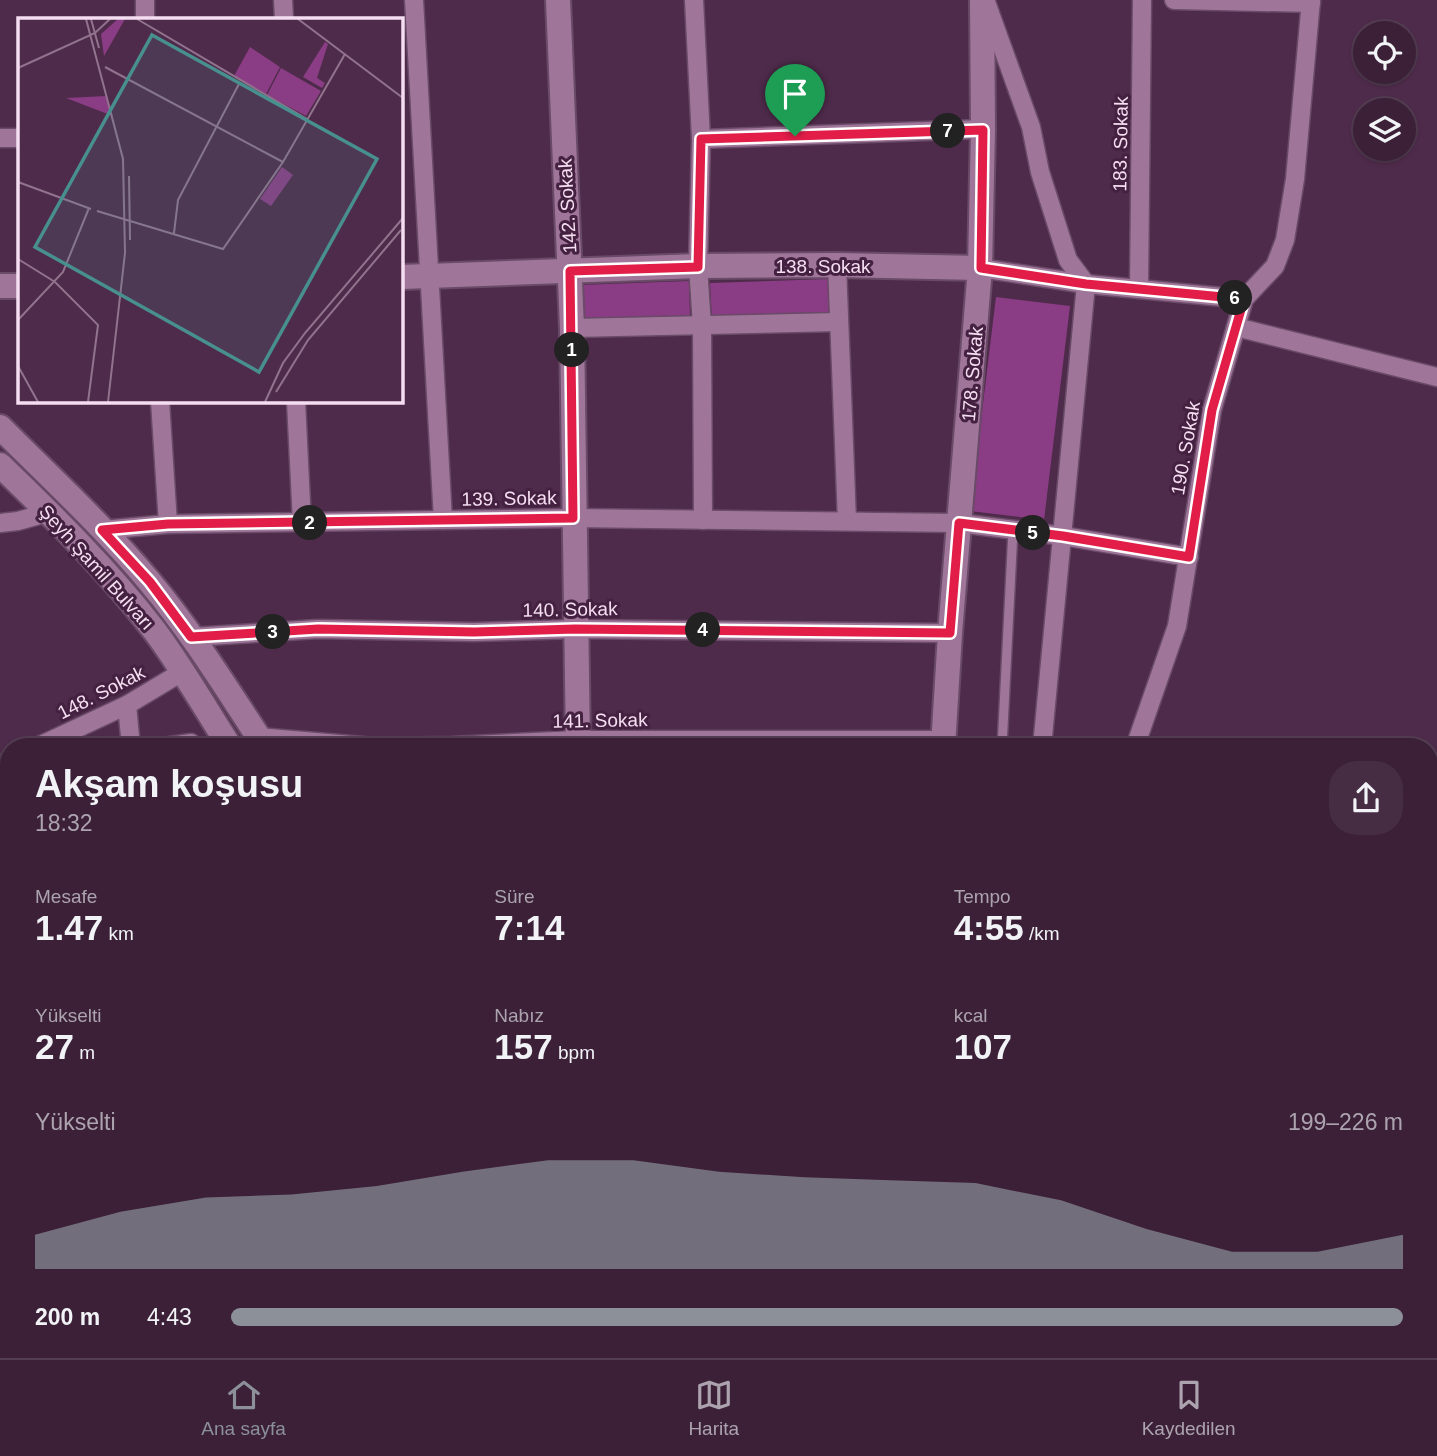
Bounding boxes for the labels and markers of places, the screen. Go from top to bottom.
pin [765,64,825,136]
pin: 7 [930,114,965,148]
pin: 6 [1218,280,1252,316]
pin: 1 [554,332,590,368]
pin: 2 [292,505,328,540]
pin: 5 [1016,516,1050,550]
pin: 4 [686,612,720,648]
pin: 3 [256,614,290,650]

